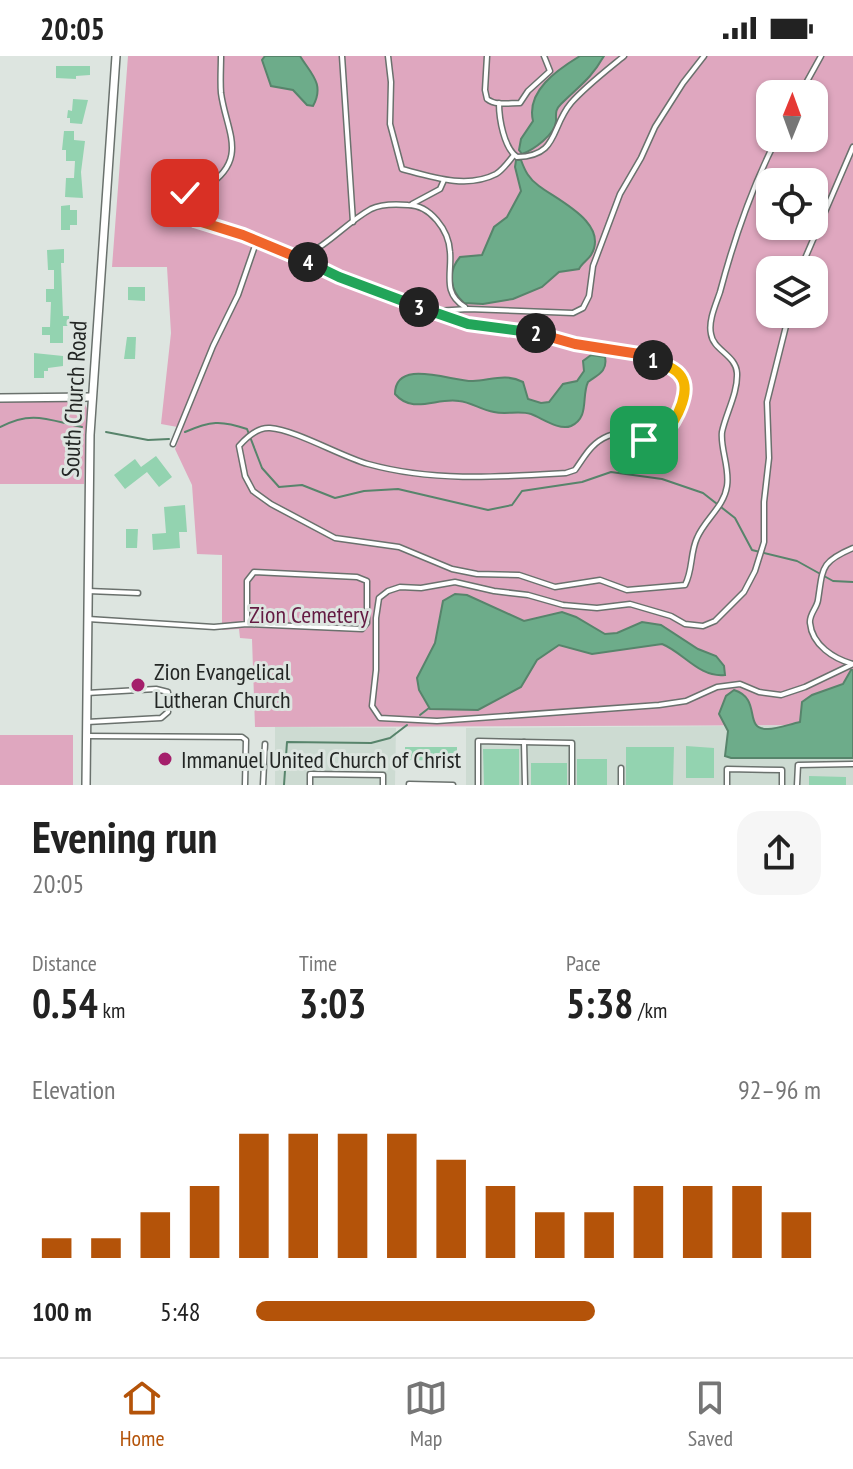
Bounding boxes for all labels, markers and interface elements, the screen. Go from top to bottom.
text: 20:05 [40,9,105,48]
north arrow [756,80,828,152]
map controls [756,80,828,328]
pin [151,159,219,227]
button: locate [756,168,828,240]
icon: check [163,171,207,215]
pin: 4 [288,242,328,282]
text: 4 [303,248,313,276]
button: layers [756,256,828,328]
pin: 3 [399,287,439,327]
text: 3 [414,293,424,321]
pin: 2 [516,313,556,353]
text: 2 [531,319,541,347]
street label: South Church Road [54,320,94,478]
pin: 1 [633,340,673,380]
text: 1 [648,346,658,374]
pin [610,406,678,474]
icon: arrive [622,418,666,462]
park label: Zion Cemetery [249,599,369,630]
place label: Zion Evangelical Lutheran Church [154,656,291,715]
marker: Zion Evangelical Lutheran Church [129,676,147,694]
place label: Immanuel United Church of Christ [181,744,462,775]
marker: Immanuel United Church of Christ [156,750,174,768]
text: Evening run [32,808,217,865]
button: share [737,811,821,895]
text: 20:05 [32,867,84,900]
text: Distance [32,949,97,977]
text: Time [299,949,337,977]
text: Pace [566,949,601,977]
text: 0.54 [32,977,98,1029]
text: 3:03 [299,977,366,1029]
text: 5:38 [566,977,633,1029]
text: km [98,996,125,1024]
text: /km [633,996,667,1024]
text: Elevation [32,1073,115,1106]
text: 92–96 m [738,1073,821,1106]
text: 100 m [32,1295,92,1328]
text: 5:48 [160,1295,200,1328]
tab: Home [120,1376,165,1452]
tab: Map [404,1376,448,1452]
tab: Saved [688,1376,733,1452]

